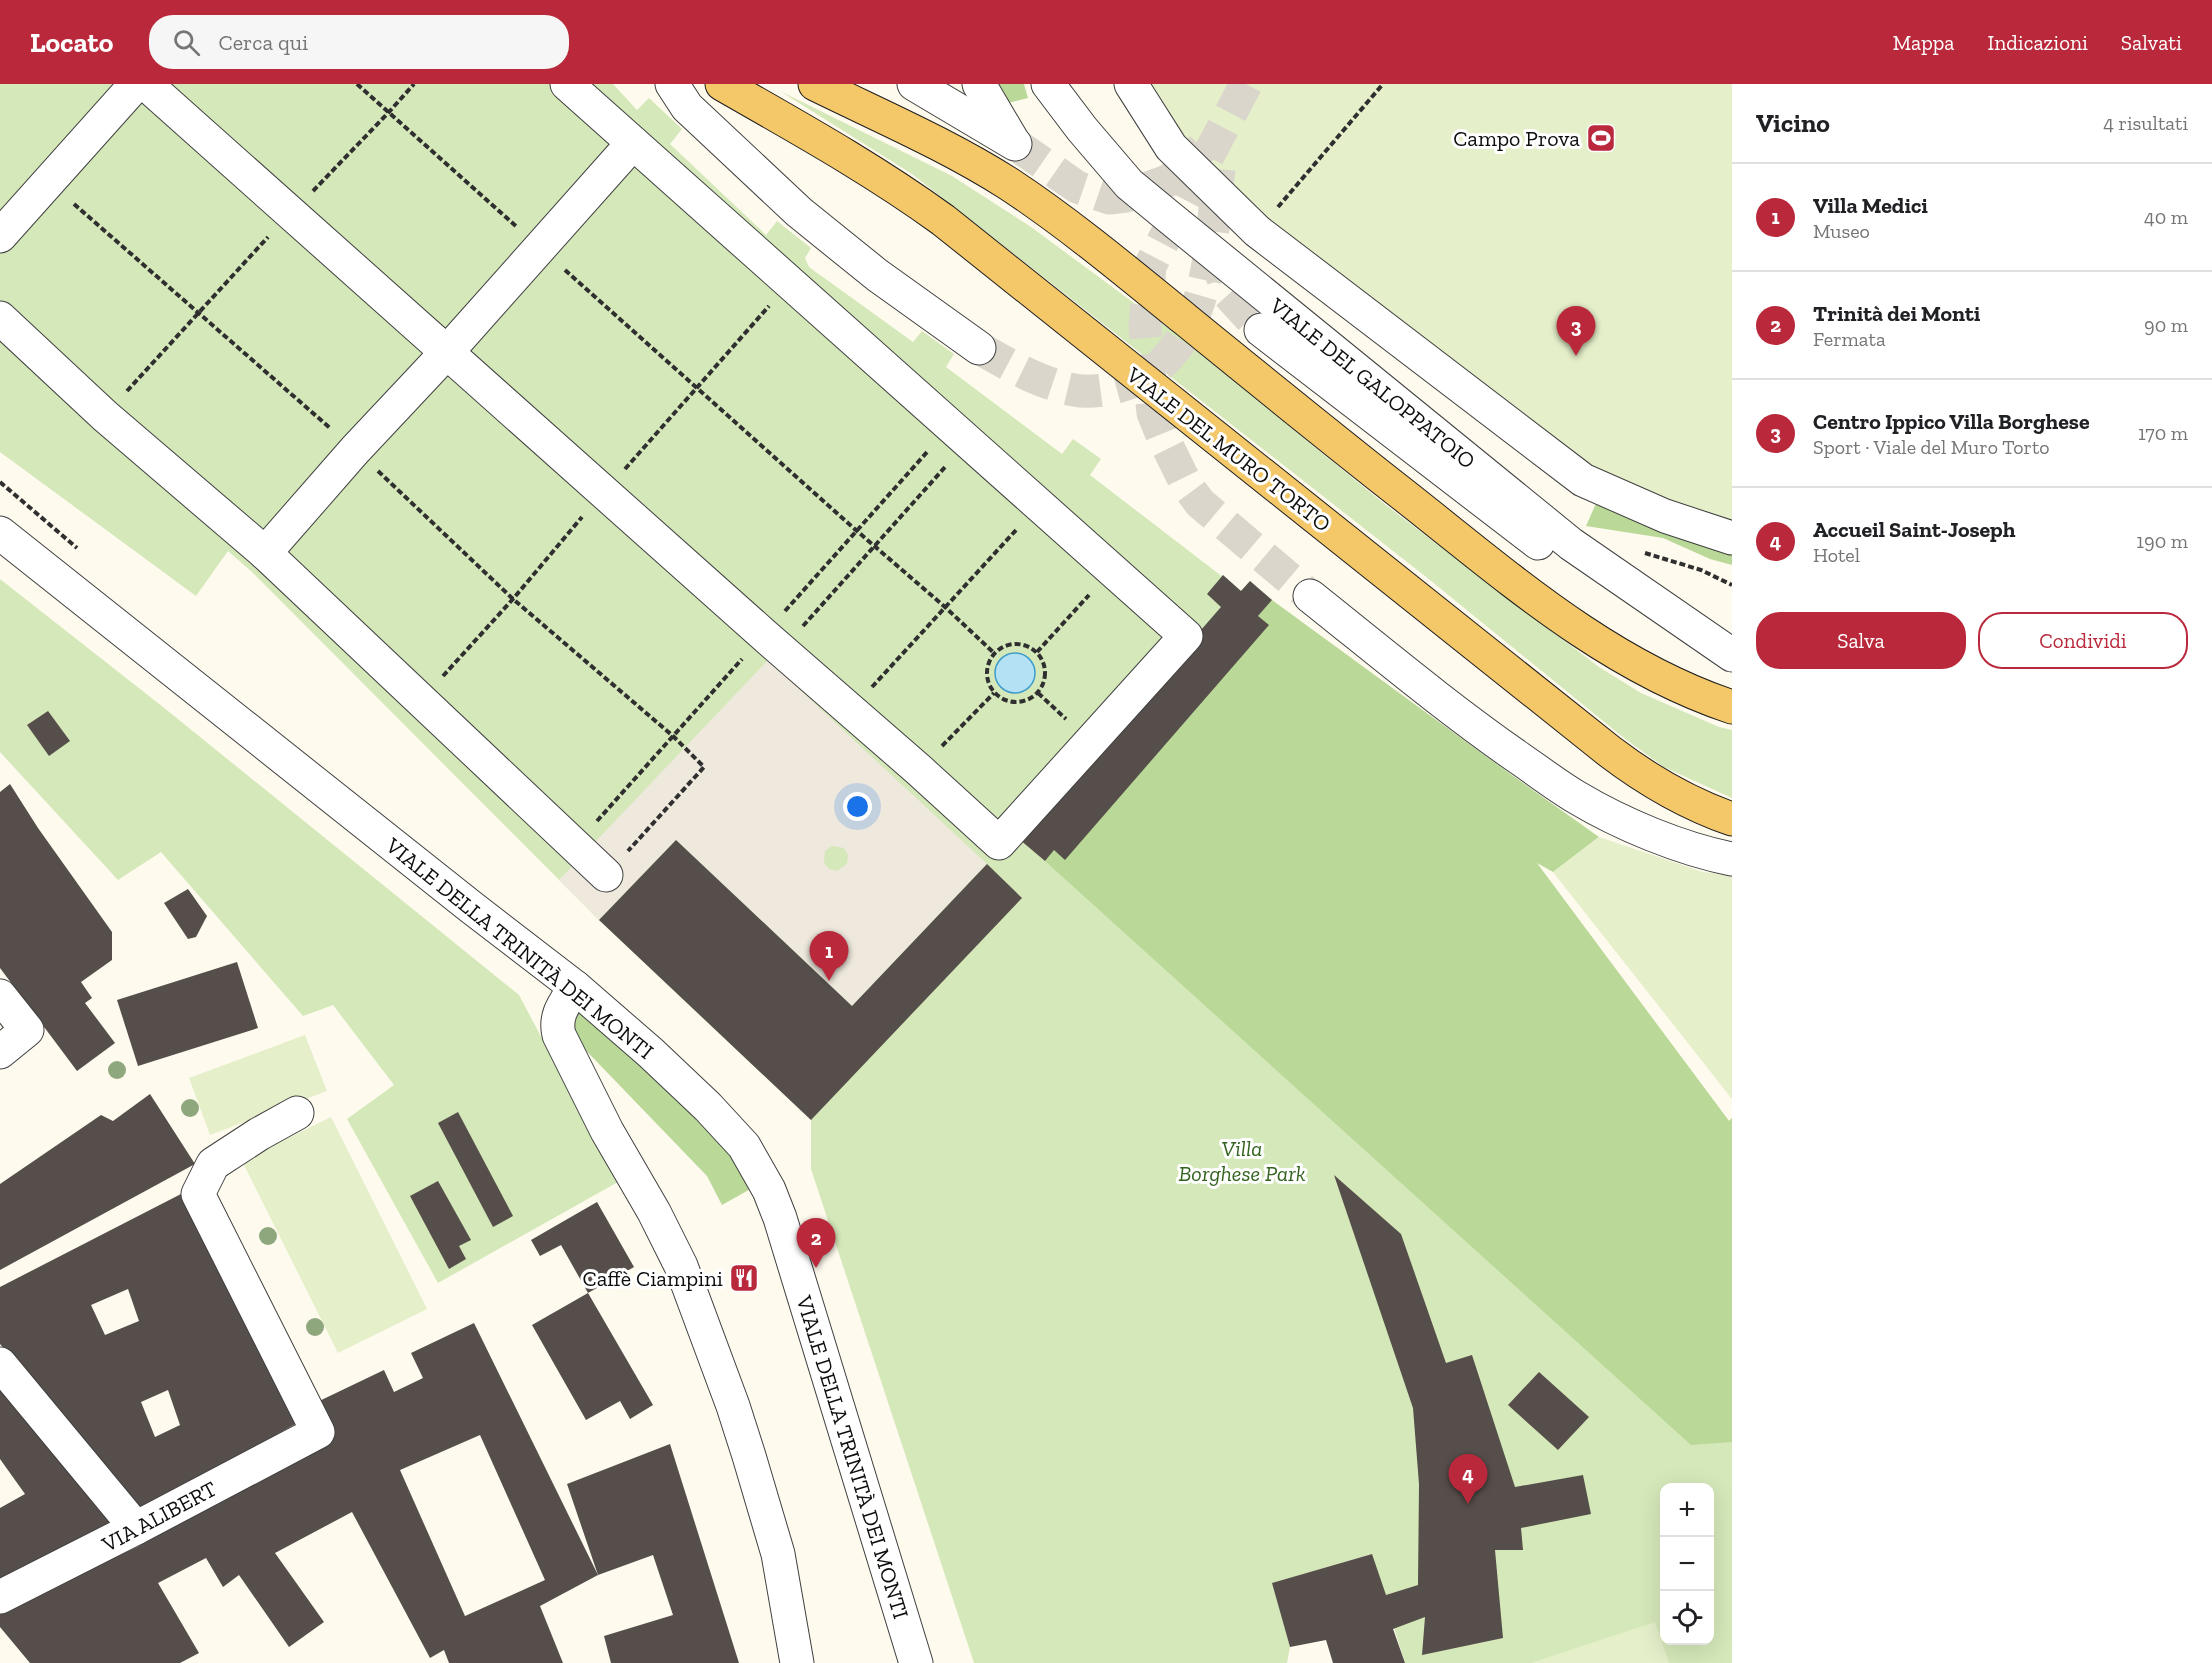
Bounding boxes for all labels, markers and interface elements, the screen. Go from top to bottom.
search box [149,15,569,69]
text: Locato [30,26,113,59]
icon: search [170,26,203,59]
text: Cerca qui [218,29,308,56]
text: Mappa [1893,30,1954,55]
text: Indicazioni [1987,30,2088,55]
text: Salvati [2121,30,2182,55]
text: Vicino [1756,107,1830,139]
text: 4 risultati [2103,111,2188,135]
sports icon: Campo Prova [1585,122,1617,154]
place label: Campo Prova [1453,125,1580,152]
text: Villa Medici [1813,192,1928,219]
text: 1 [1771,205,1780,229]
text: 40 m [2144,205,2188,229]
text: Museo [1813,219,1870,243]
street label: VIALE DEL GALOPPATOIO [1264,292,1481,475]
text: Trinità dei Monti [1813,300,1980,327]
pin: 3 [1556,306,1596,356]
text: 2 [1770,313,1781,337]
text: 90 m [2144,313,2188,337]
text: Fermata [1813,327,1886,351]
street label: VIALE DEL MURO TORTO [1120,361,1336,538]
text: Centro Ippico Villa Borghese [1813,408,2090,435]
text: 3 [1770,421,1781,445]
text: 170 m [2138,421,2188,445]
text: Sport · Viale del Muro Torto [1813,435,2050,459]
text: Accueil Saint-Joseph [1813,516,2015,543]
text: 4 [1770,529,1781,553]
text: 190 m [2136,529,2188,553]
text: Hotel [1813,543,1860,567]
button: Salva [1756,612,1966,669]
button: Condividi [1978,612,2188,669]
your location [843,792,872,821]
street label: VIALE DELLA TRINITÀ DEI MONTI [380,831,659,1065]
pin: 1 [810,932,848,981]
park label: Villa Borghese Park [1178,1135,1306,1187]
pin: 2 [796,1218,836,1268]
restaurant icon: Caffè Ciampini [728,1262,760,1294]
place label: Caffè Ciampini [582,1265,723,1292]
street label: VIALE DELLA TRINITÀ DEI MONTI [790,1291,915,1622]
pin: 4 [1448,1454,1488,1504]
street label: VIA ALIBERT [96,1475,221,1558]
map controls [1660,1483,1714,1645]
button: + [1660,1483,1714,1537]
button: − [1660,1537,1714,1591]
button: locate [1660,1591,1714,1645]

